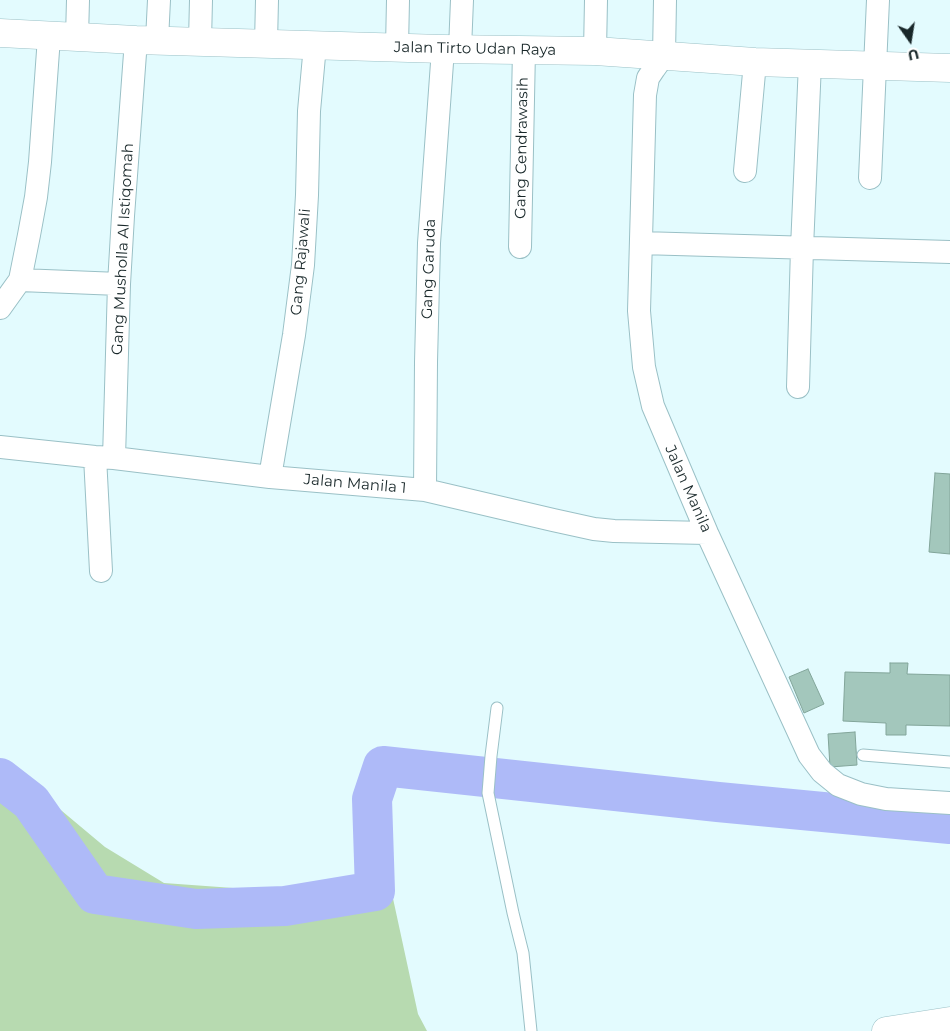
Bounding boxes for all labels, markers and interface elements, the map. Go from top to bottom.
north arrow [885,15,935,65]
street label: Jalan Tirto Udan Raya [394,39,556,59]
text: U [906,45,921,65]
street label: Gang Cendrawasih [512,77,532,219]
street label: Gang Musholla Al Istiqomah [108,143,138,355]
street label: Gang Rajawali [287,208,315,316]
street label: Gang Garuda [418,219,440,319]
street label: Jalan Manila [661,443,715,535]
street label: Jalan Manila 1 [303,471,407,497]

